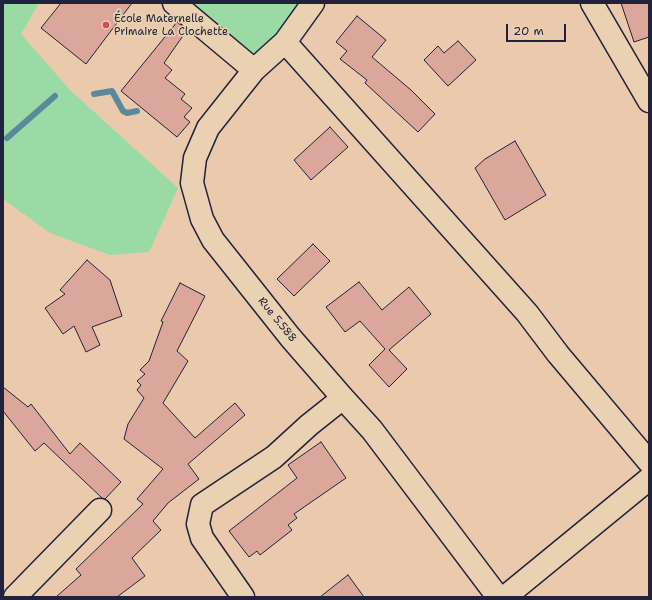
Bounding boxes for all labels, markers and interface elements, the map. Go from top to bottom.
place label: École Maternelle Primaire La Clochette [114,12,228,38]
scale bar [508,16,568,42]
marker: École Maternelle Primaire La Clochette [101,20,111,30]
text: 20 m [513,23,544,39]
street label: Rue 5.588 [255,295,299,345]

